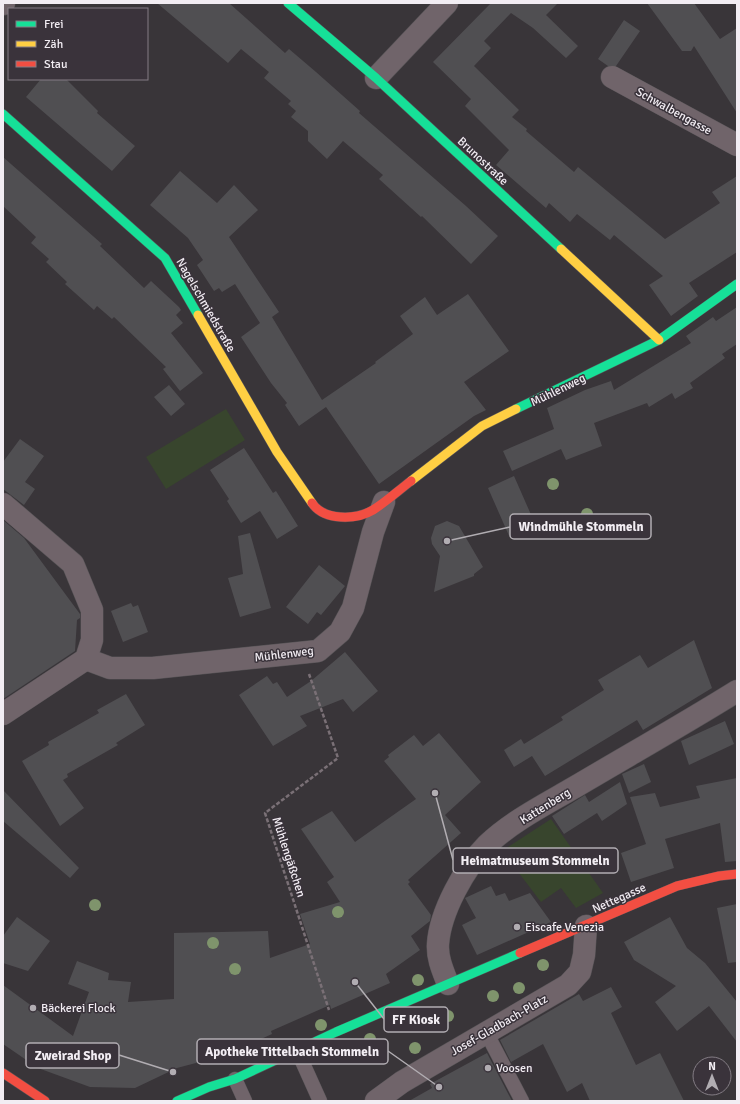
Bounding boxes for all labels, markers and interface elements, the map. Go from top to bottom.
legend [8,8,148,80]
text: Frei [44,17,63,32]
text: Zäh [44,37,63,52]
text: Stau [44,57,68,72]
street label: Schwalbengasse [633,84,714,139]
street label: Brunostraße [454,134,511,189]
street label: Nagelschmiedstraße [173,256,239,355]
street label: Mühlenweg [528,371,588,410]
callout: Windmühle Stommeln [510,514,651,539]
text: Windmühle Stommeln [518,519,644,535]
street label: Mühlenweg [254,643,314,666]
street label: Kattenberg [517,785,573,828]
street label: Mühlengäßchen [268,815,309,899]
callout: Heimatmuseum Stommeln [453,848,618,873]
text: Heimatmuseum Stommeln [460,853,610,869]
street label: Nettegasse [590,880,648,917]
place label: Eiscafe Venezia [525,920,604,935]
marker: Eiscafe Venezia [512,922,522,932]
street label: Josef-Gladbach-Platz [448,992,550,1059]
place label: Bäckerei Flock [41,1001,115,1016]
marker: Bäckerei Flock [28,1003,38,1013]
callout: FF Kiosk [384,1007,448,1032]
text: FF Kiosk [392,1012,440,1028]
callout: Apotheke Tittelbach Stommeln [197,1039,388,1064]
callout: Zweirad Shop [26,1043,119,1068]
text: Apotheke Tittelbach Stommeln [205,1044,379,1060]
text: Zweirad Shop [35,1048,111,1064]
north arrow [692,1056,732,1096]
text: N [708,1060,716,1073]
place label: Voosen [496,1061,533,1076]
marker: Voosen [483,1063,493,1073]

